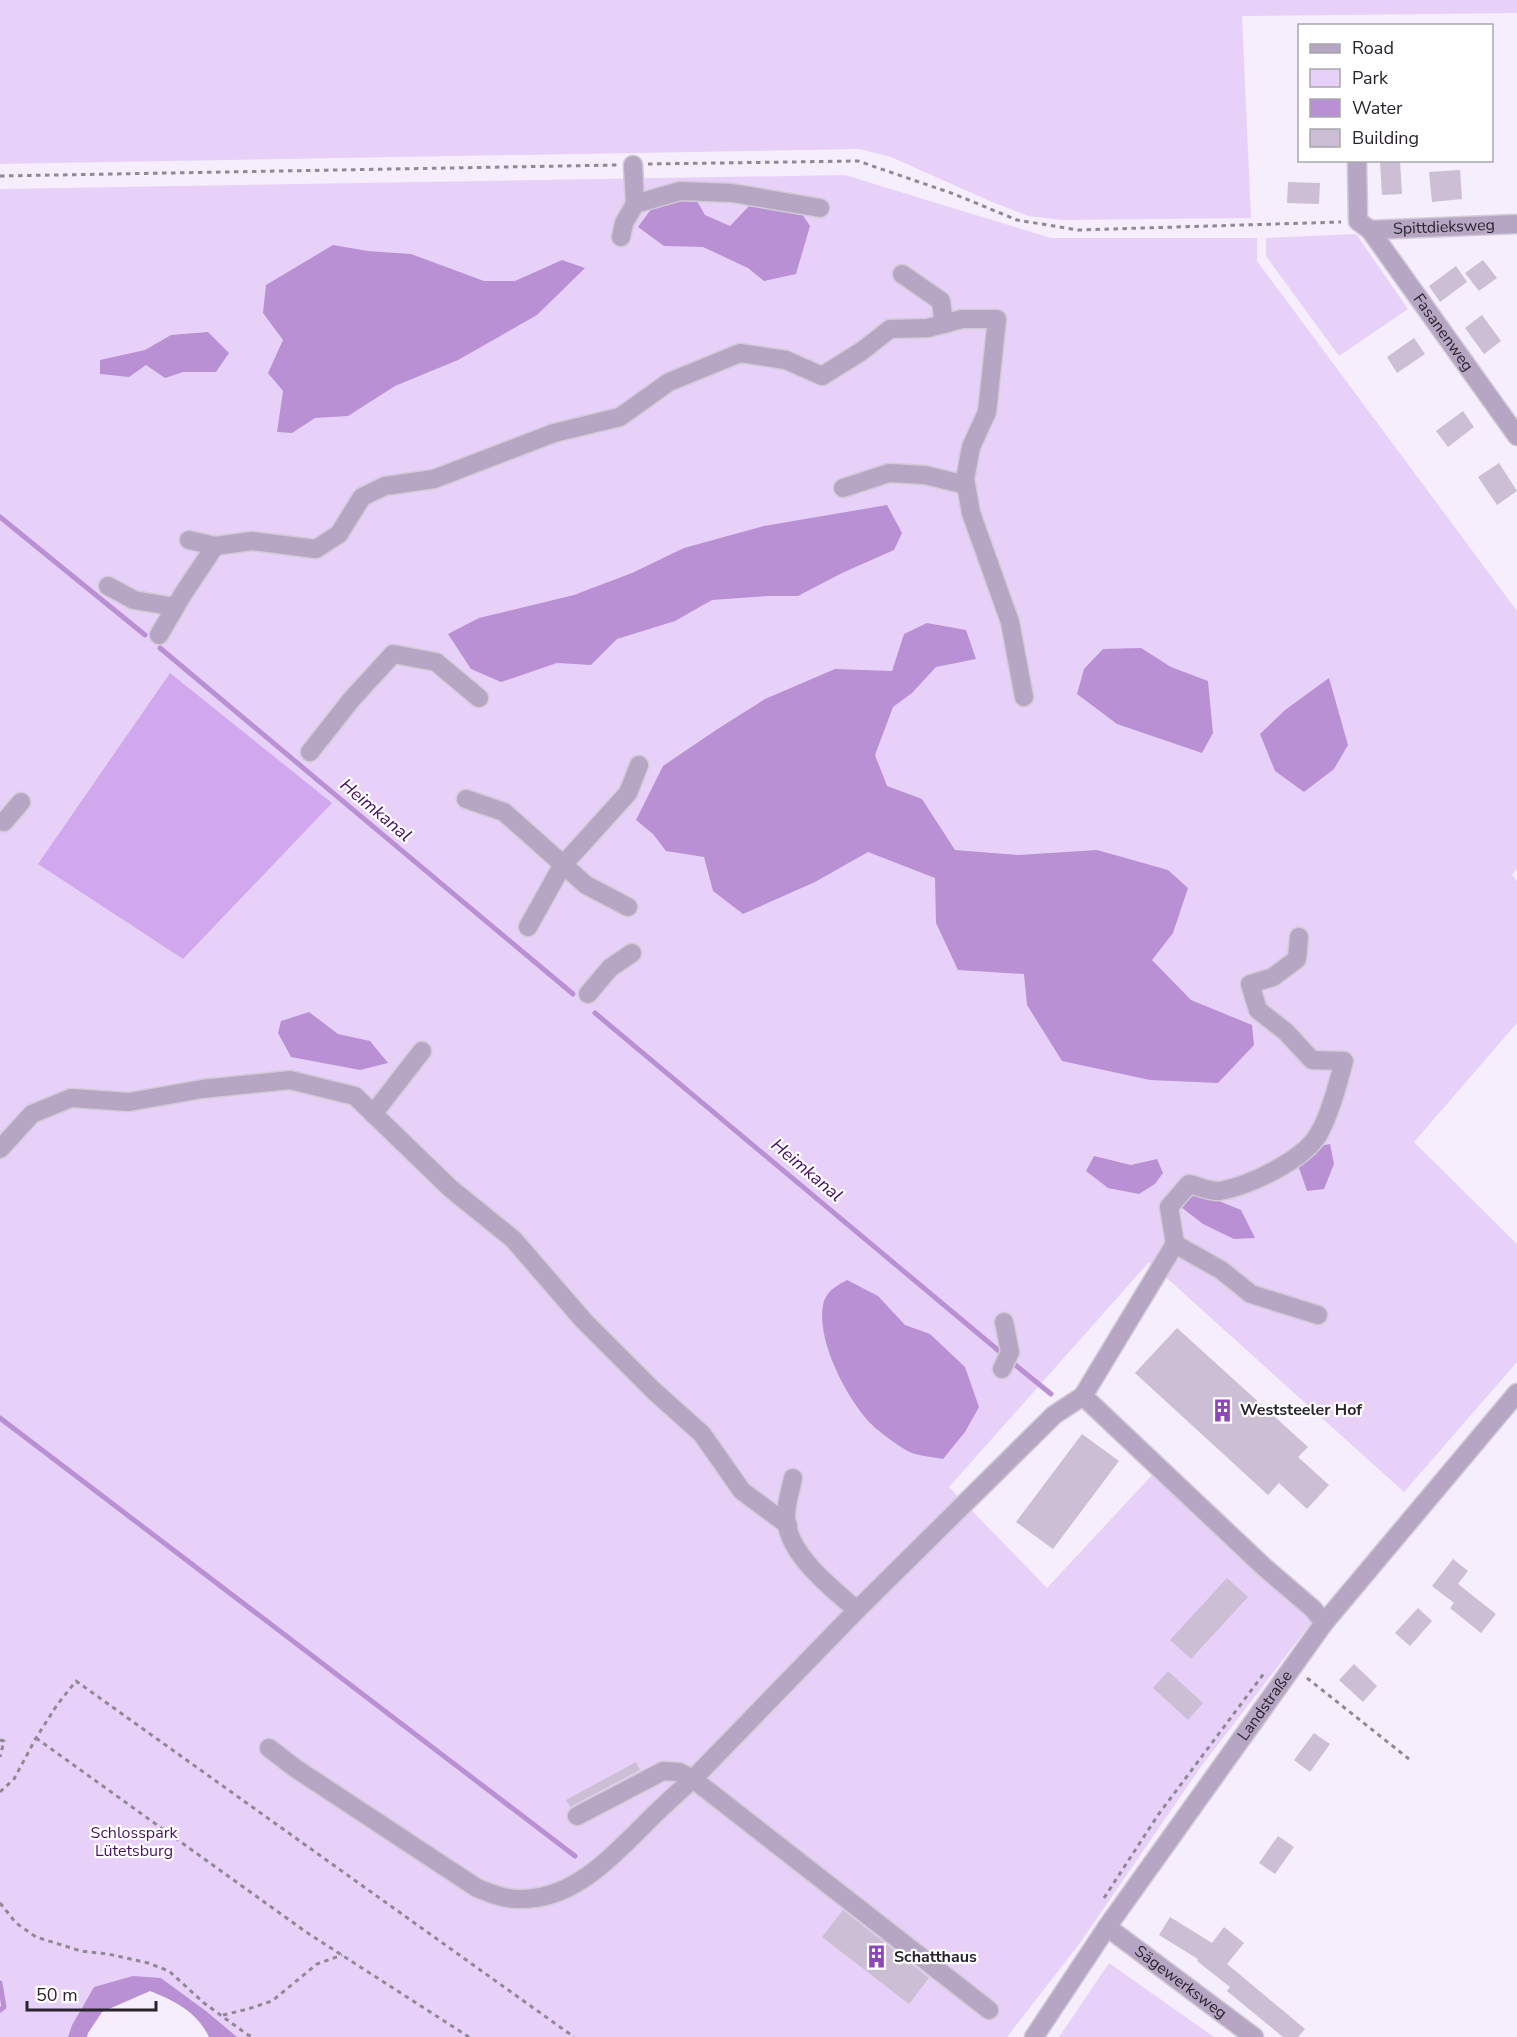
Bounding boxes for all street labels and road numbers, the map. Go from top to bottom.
street label: Spittdieksweg [1393,214,1495,240]
street label: Fasanenweg [1408,289,1479,376]
street label: Landstraße [1232,1666,1298,1745]
street label: Sägewerksweg [1130,1940,1231,2024]

